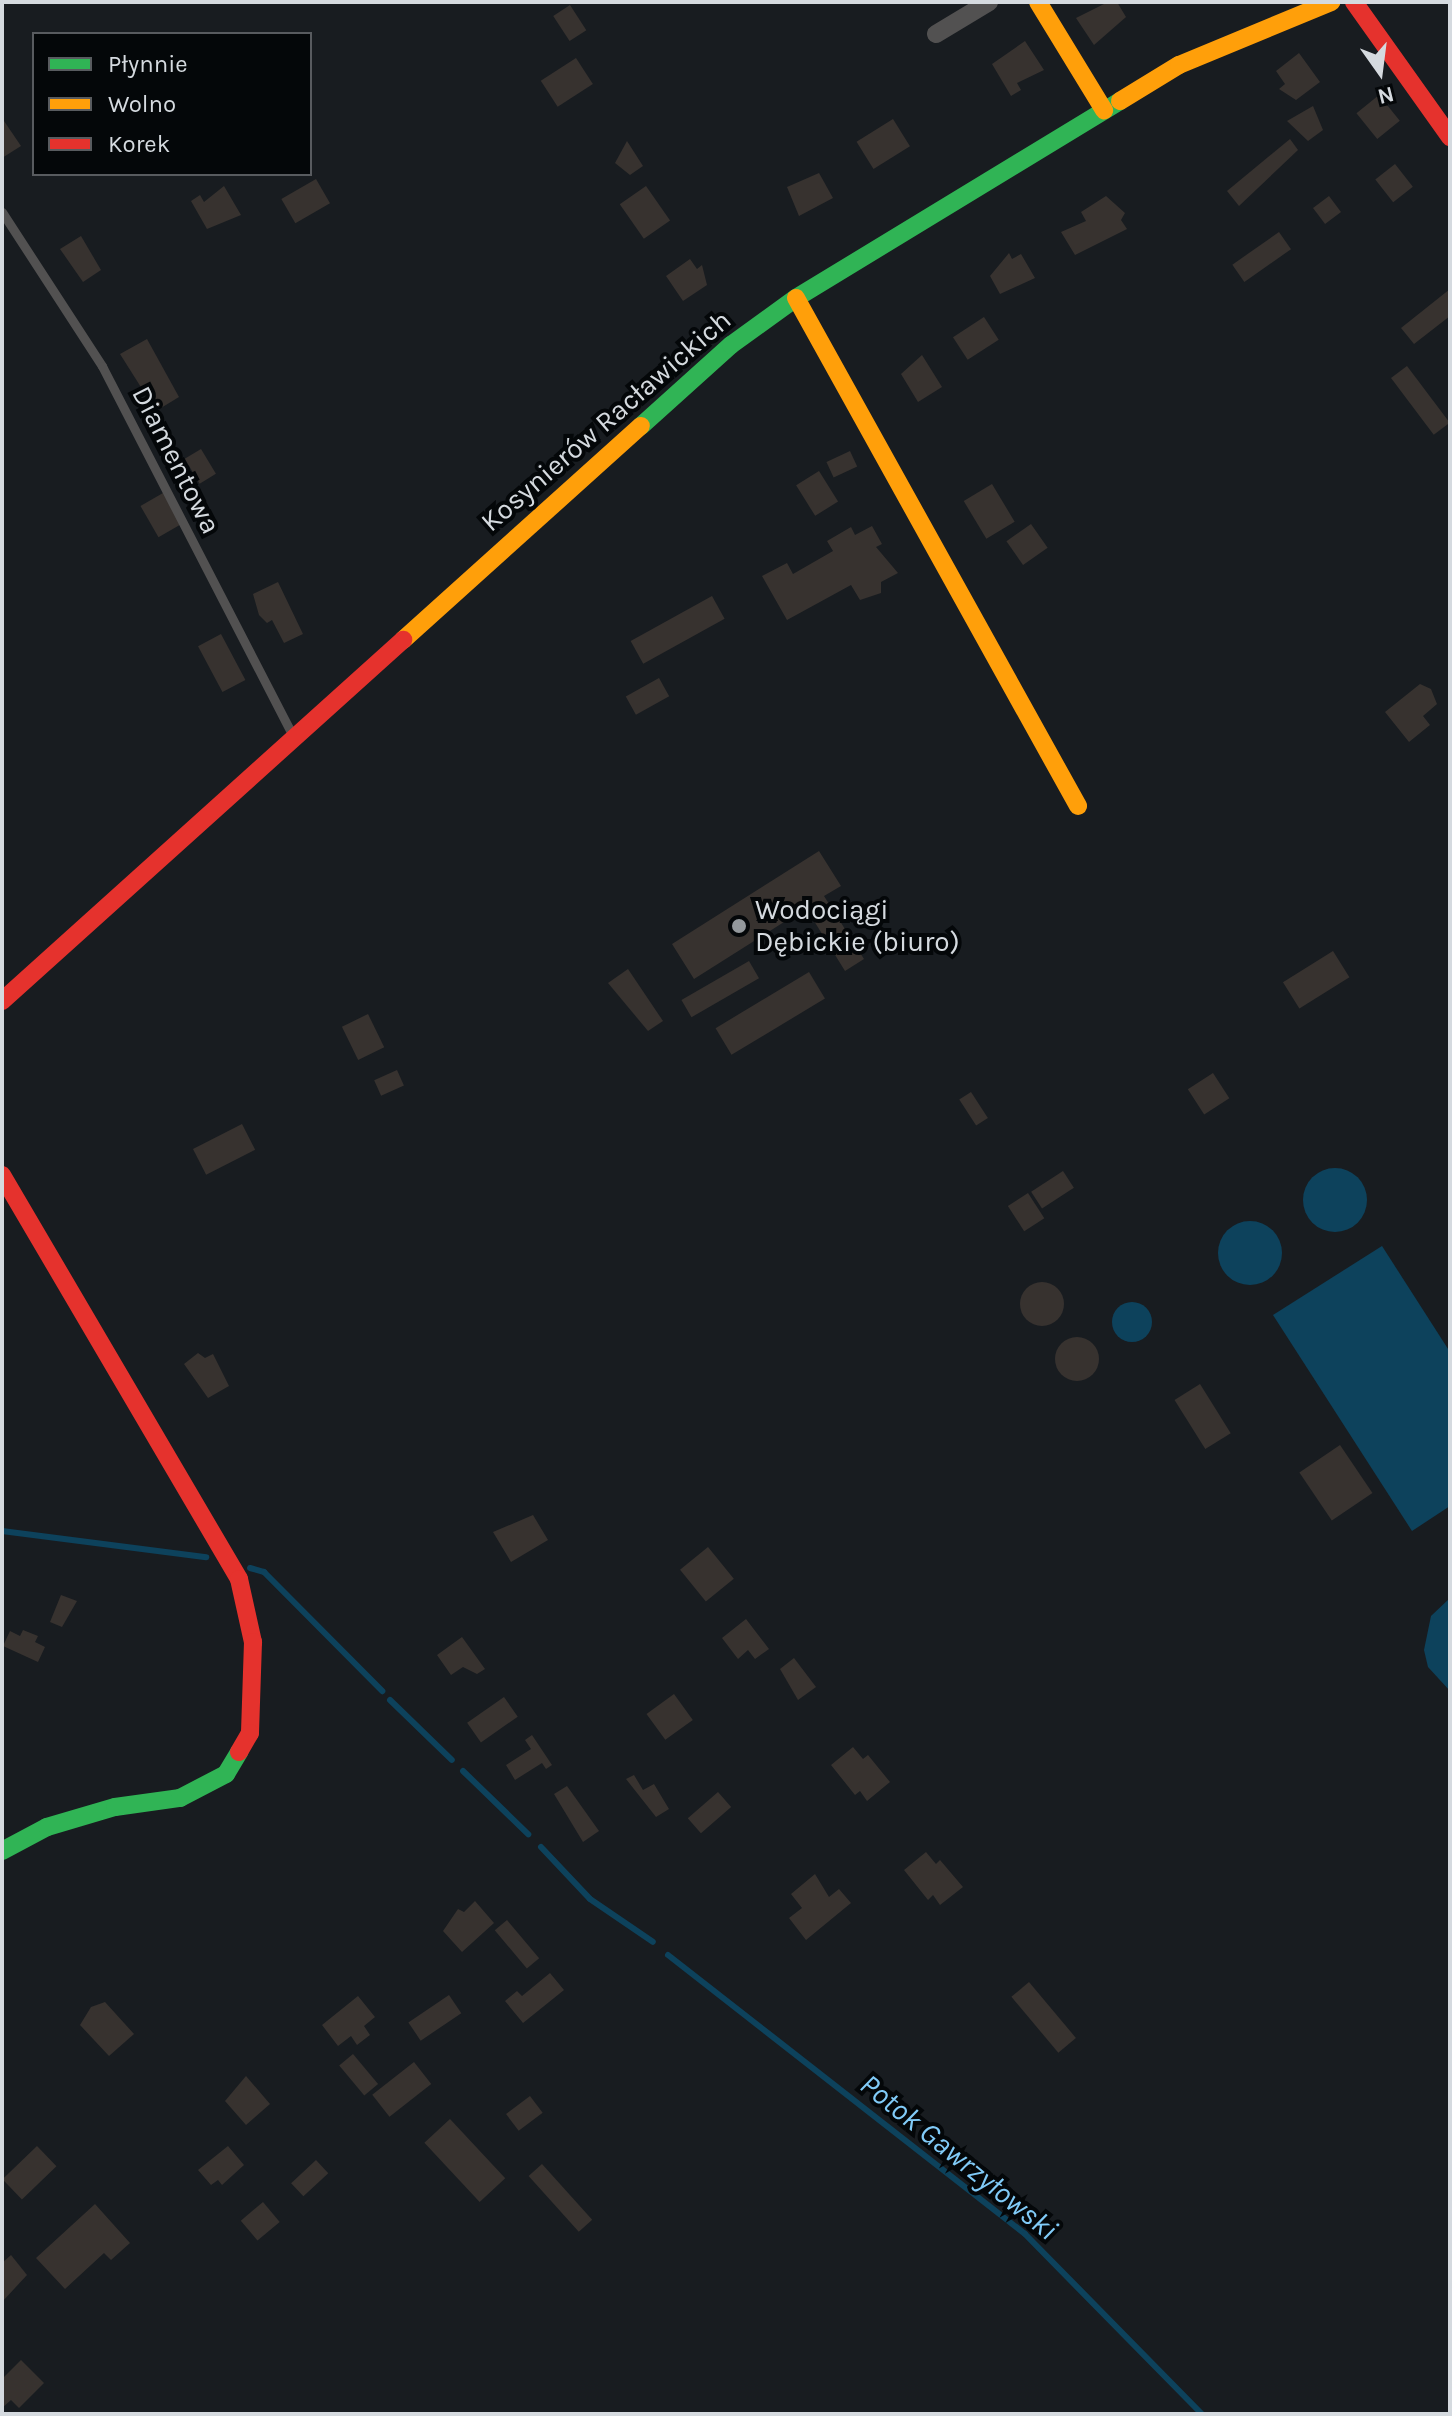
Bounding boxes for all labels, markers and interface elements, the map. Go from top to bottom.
legend [32,32,312,176]
north arrow [1340,32,1420,112]
text: Płynnie [108,50,188,78]
text: N [1375,81,1397,110]
text: Wolno [108,90,176,118]
text: Korek [108,130,170,158]
street label: Kosynierów Racławickich [474,303,738,539]
street label: Diamentowa [124,381,228,539]
place label: Wodociągi Dębickie (biuro) [755,893,960,959]
marker: Wodociągi Dębickie (biuro) [730,917,748,935]
water label: Potok Gawrzyłowski [853,2066,1065,2248]

